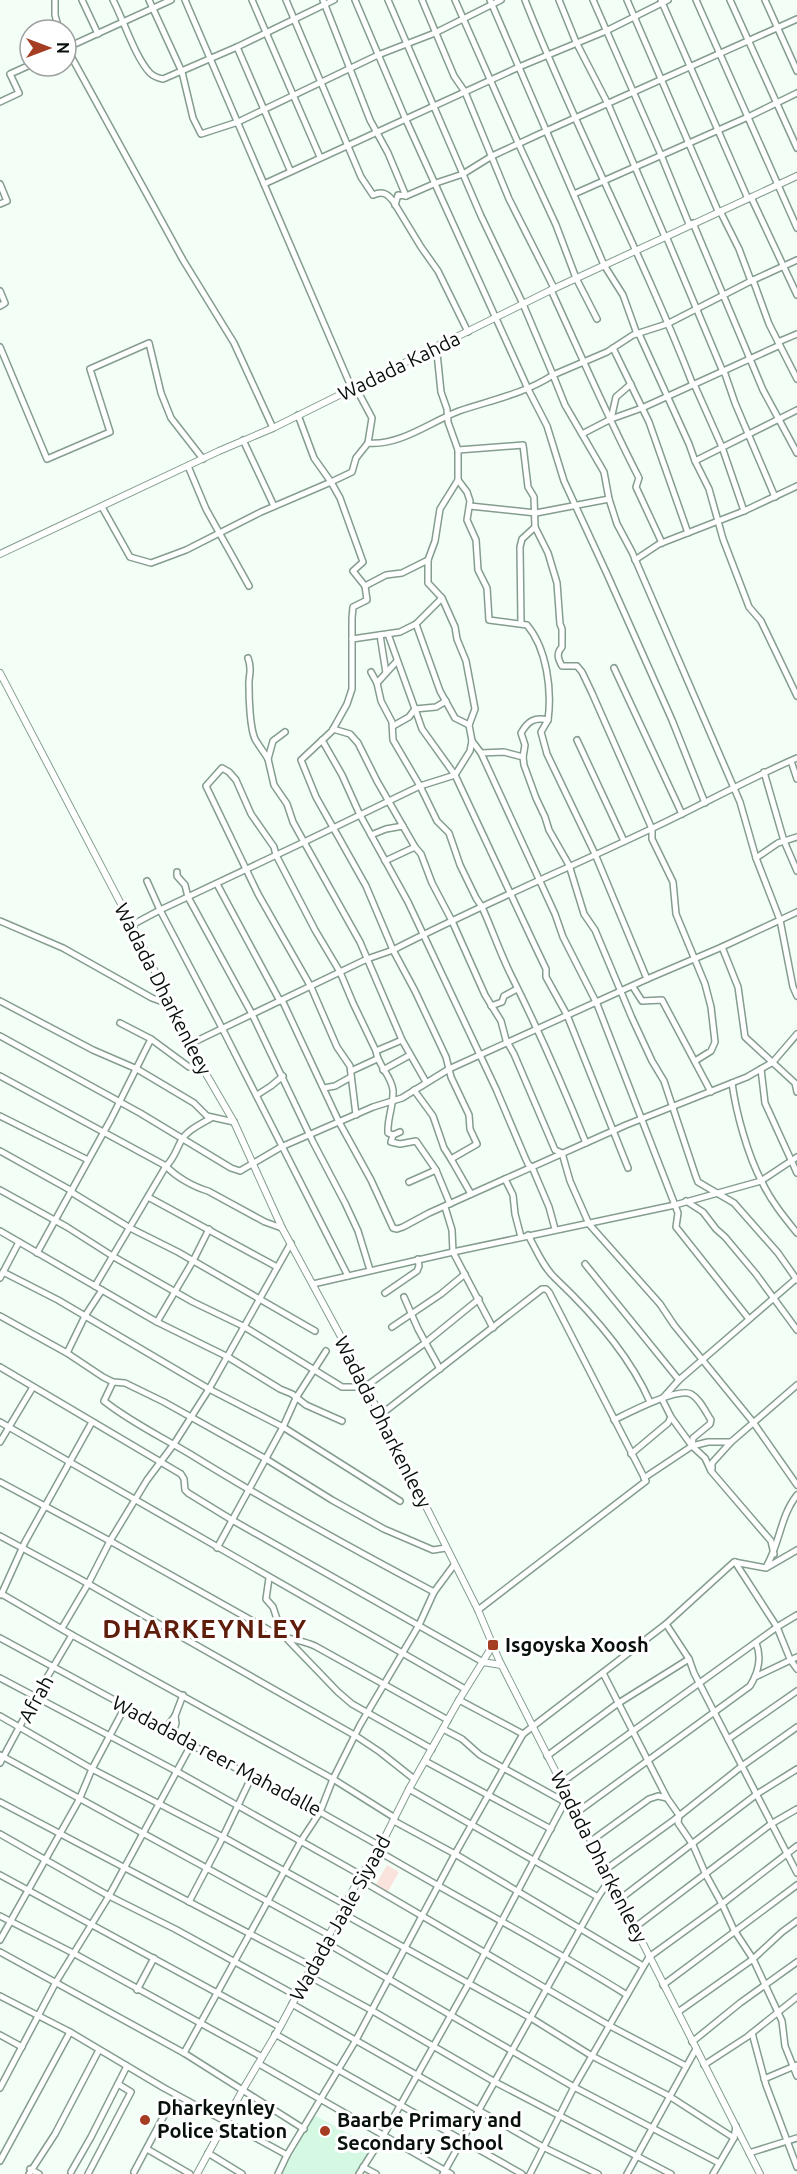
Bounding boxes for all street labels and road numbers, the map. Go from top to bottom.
street label: Wadada Kahda [334,326,463,405]
street label: Wadada Dharkenleey [110,899,217,1079]
street label: Wadada Dharkenleey [330,1332,437,1512]
street label: Afrah [13,1671,58,1726]
street label: Wadadada reer Mahadalle [109,1691,326,1821]
street label: Wadada Dharkenleey [546,1767,653,1947]
street label: Wadada Jaale Siyaad [285,1831,395,2004]

